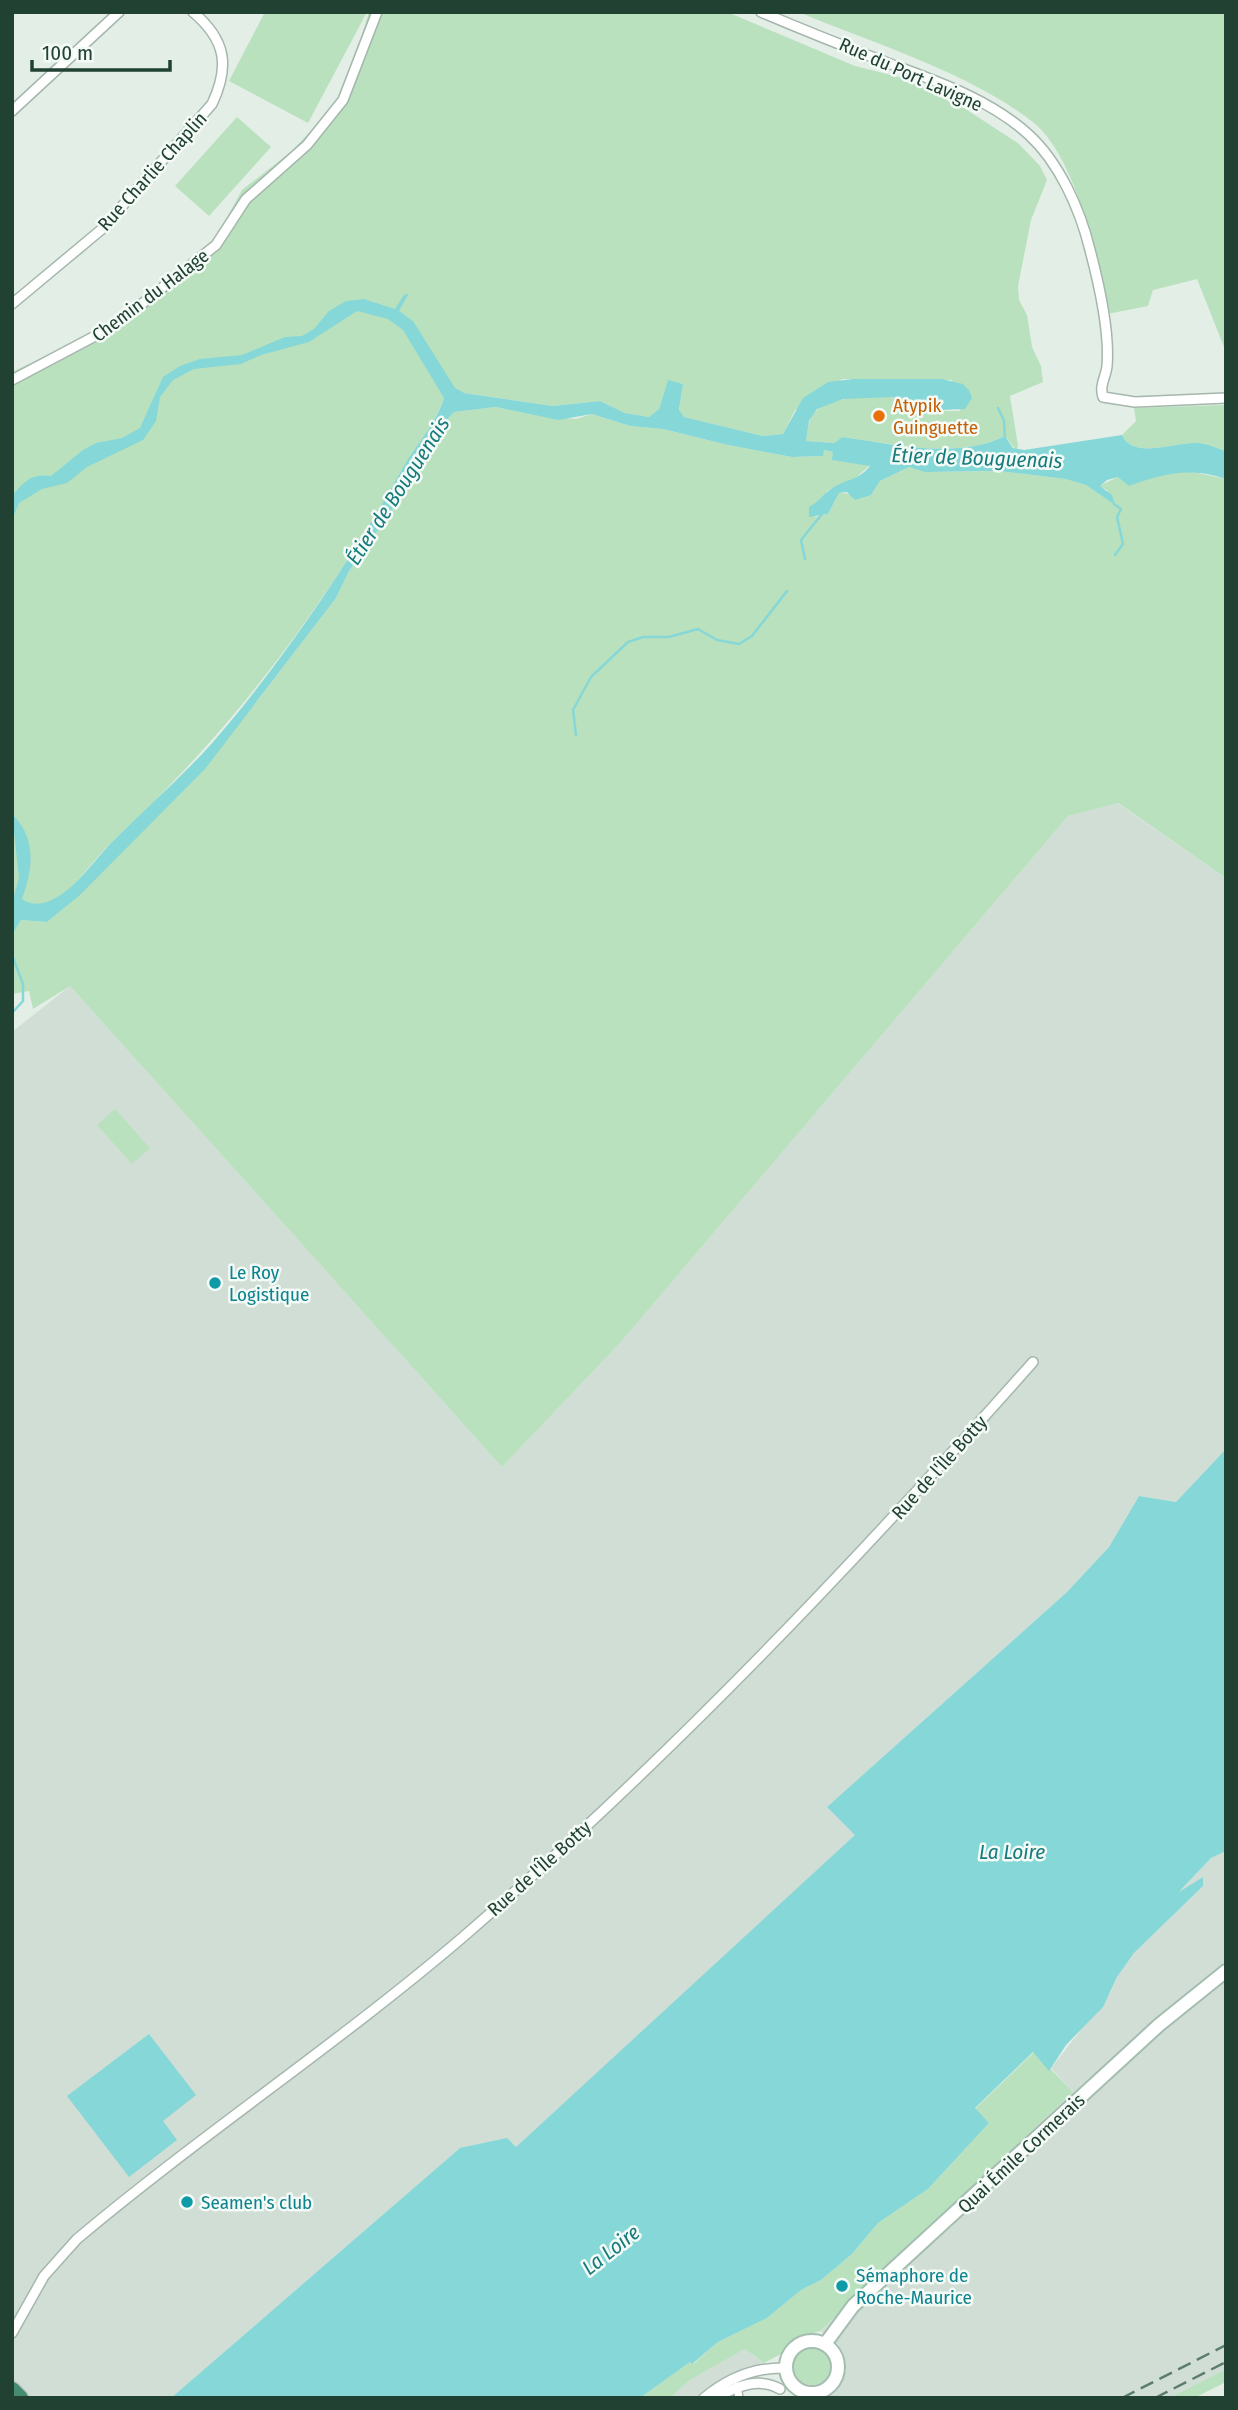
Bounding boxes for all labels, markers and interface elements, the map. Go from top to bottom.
scale bar [32,28,170,72]
street label: Rue du Port Lavigne [836,33,986,116]
text: 100 m [42,40,93,66]
street label: Rue Charlie Chaplin [93,107,212,235]
street label: Chemin du Halage [87,244,213,347]
place label: Atypik Guinguette [893,394,978,439]
marker: Atypik Guinguette [871,408,887,424]
water label: Étier de Bouguenais [341,412,456,570]
water label: Étier de Bouguenais [891,442,1063,474]
place label: Le Roy Logistique [229,1261,309,1306]
marker: Le Roy Logistique [207,1275,223,1291]
street label: Rue de l'Île Botty [887,1410,992,1524]
street label: Rue de l'Île Botty [483,1815,596,1921]
water label: La Loire [979,1839,1045,1865]
street label: Quai Émile Cormerais [953,2089,1090,2218]
place label: Seamen's club [201,2191,312,2214]
marker: Seamen's club [179,2194,195,2210]
water label: La Loire [577,2219,645,2281]
place label: Sémaphore de Roche-Maurice [856,2264,972,2309]
marker: Sémaphore de Roche-Maurice [834,2278,850,2294]

